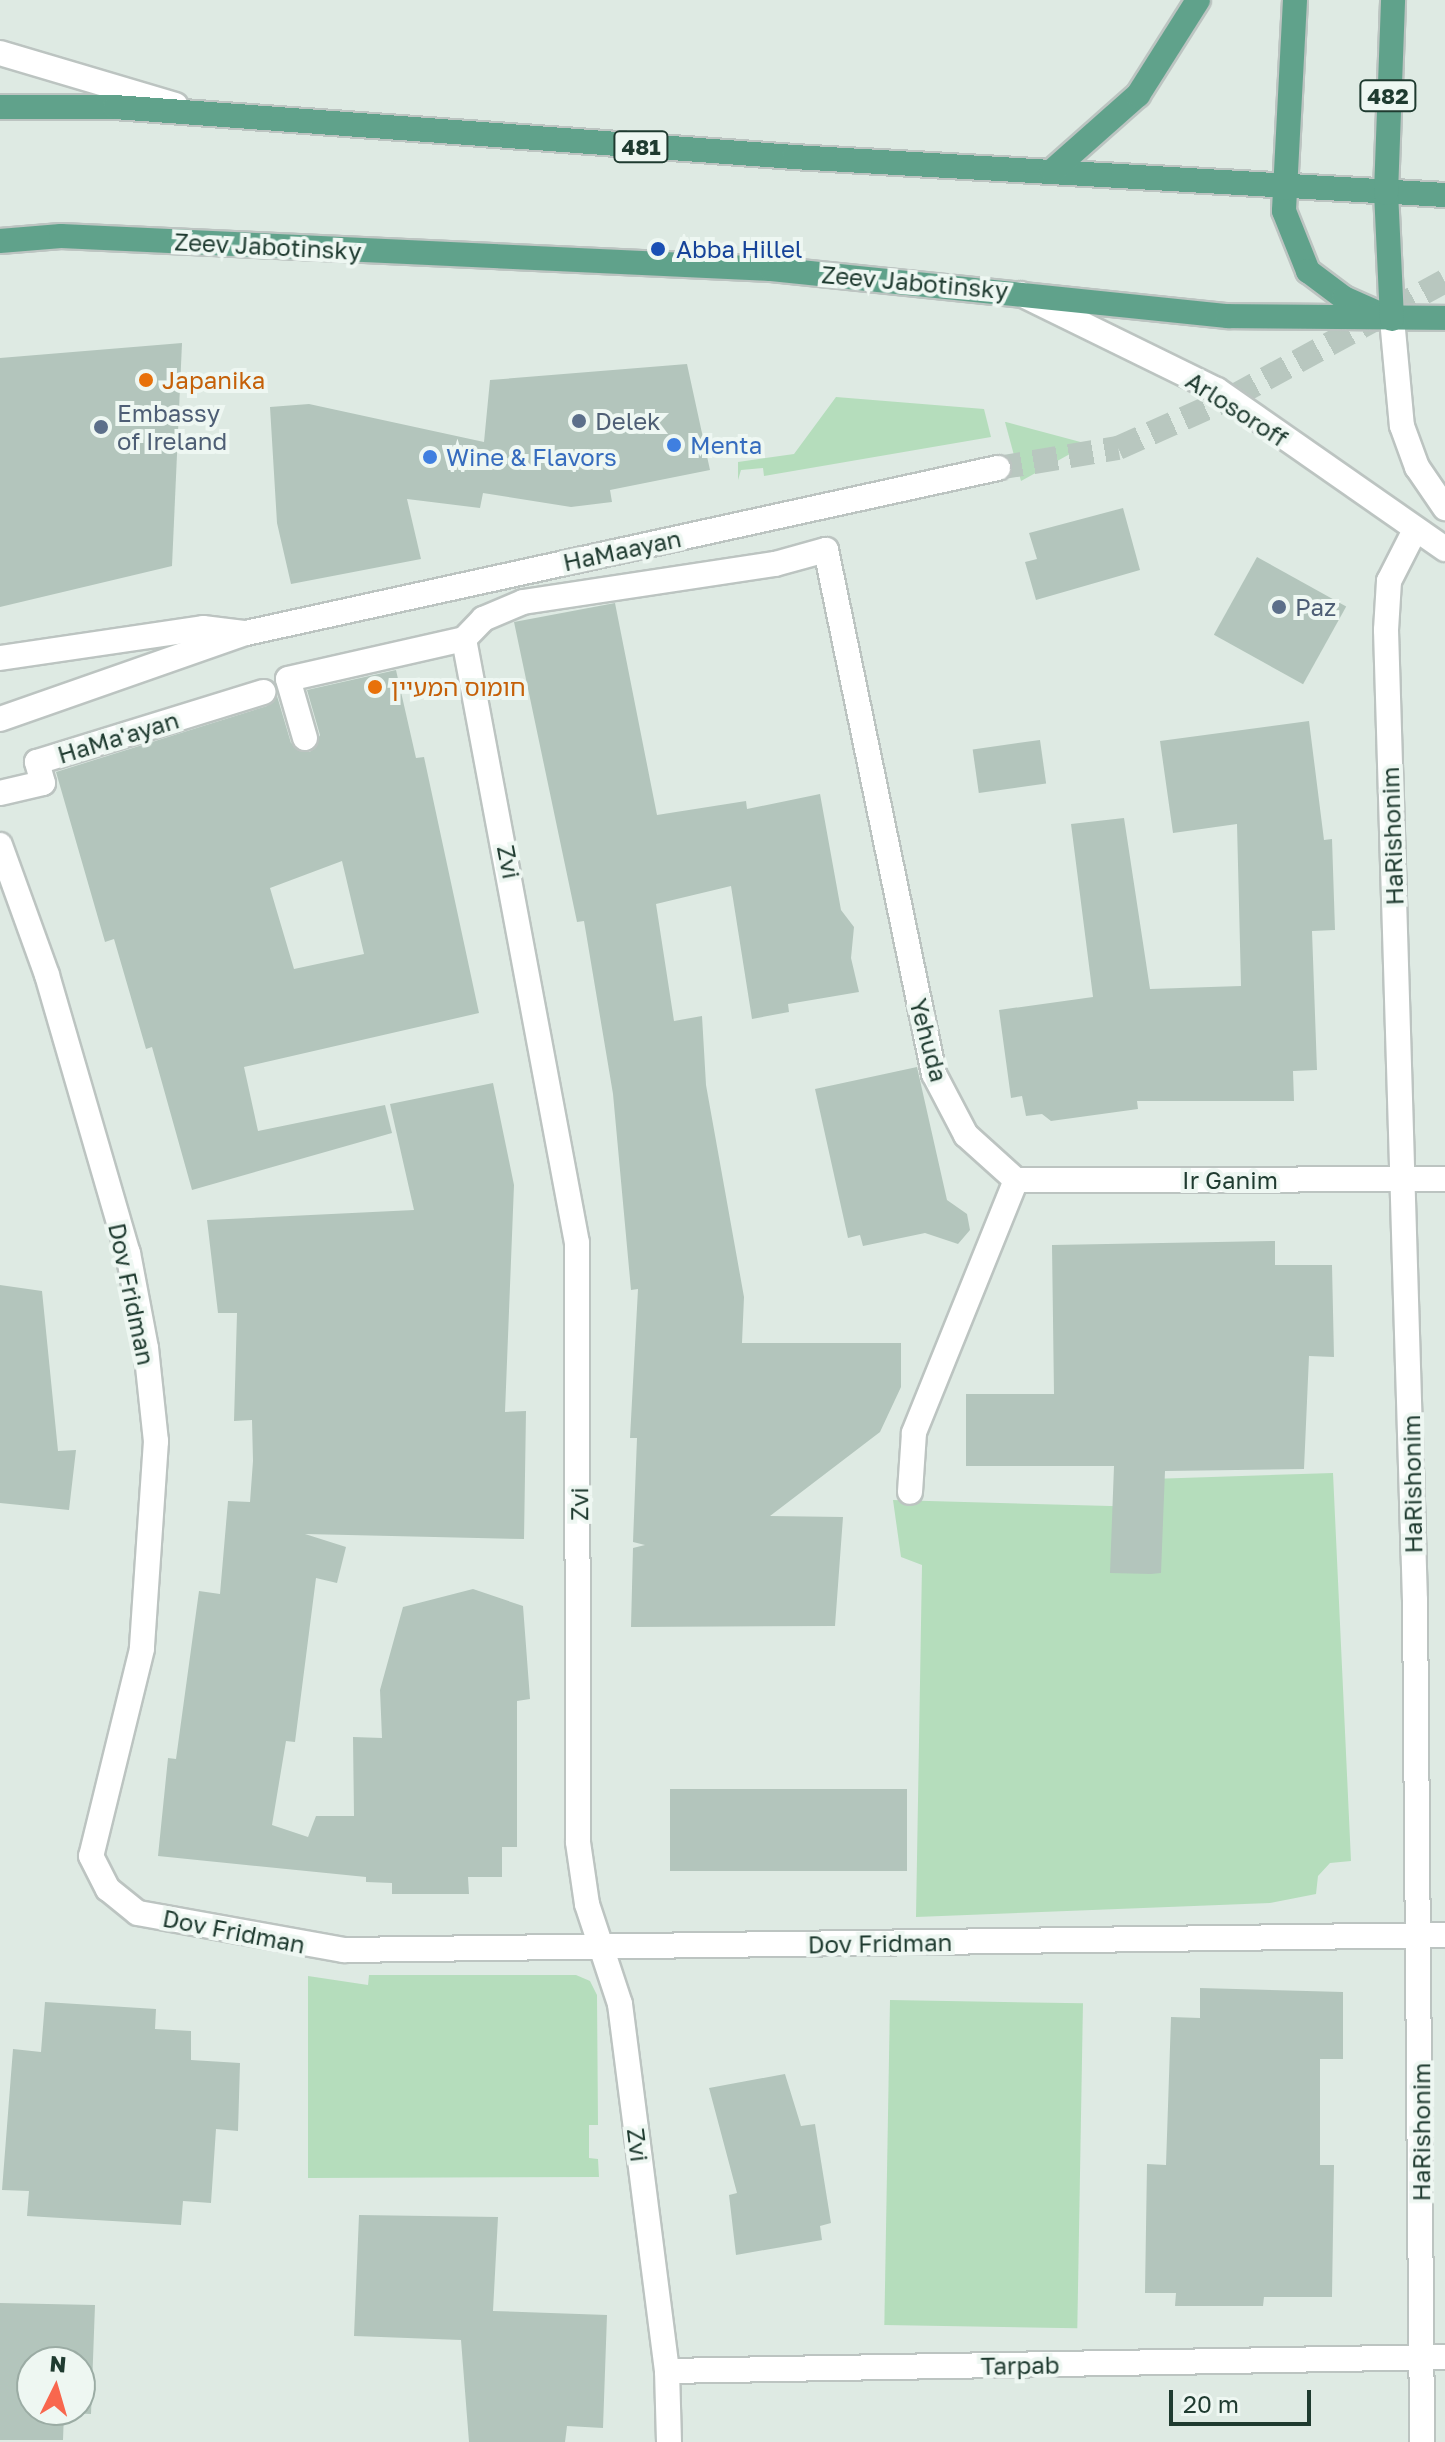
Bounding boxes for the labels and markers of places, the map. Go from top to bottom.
place label: Abba Hillel [676,235,803,263]
marker: Abba Hillel [647,238,669,260]
place label: Japanika [162,366,265,394]
marker: Japanika [137,371,155,389]
place label: Embassy of Ireland [117,399,227,455]
place label: Delek [595,407,661,435]
marker: Delek [570,412,588,430]
marker: Embassy of Ireland [92,418,110,436]
place label: Menta [690,431,762,459]
marker: Menta [665,436,683,454]
place label: Wine & Flavors [446,443,617,471]
marker: Wine & Flavors [421,448,439,466]
place label: Paz [1295,593,1336,621]
marker: Paz [1270,598,1288,616]
place label: חומוס המעיין [391,673,526,701]
marker: חומוס המעיין [366,678,384,696]

